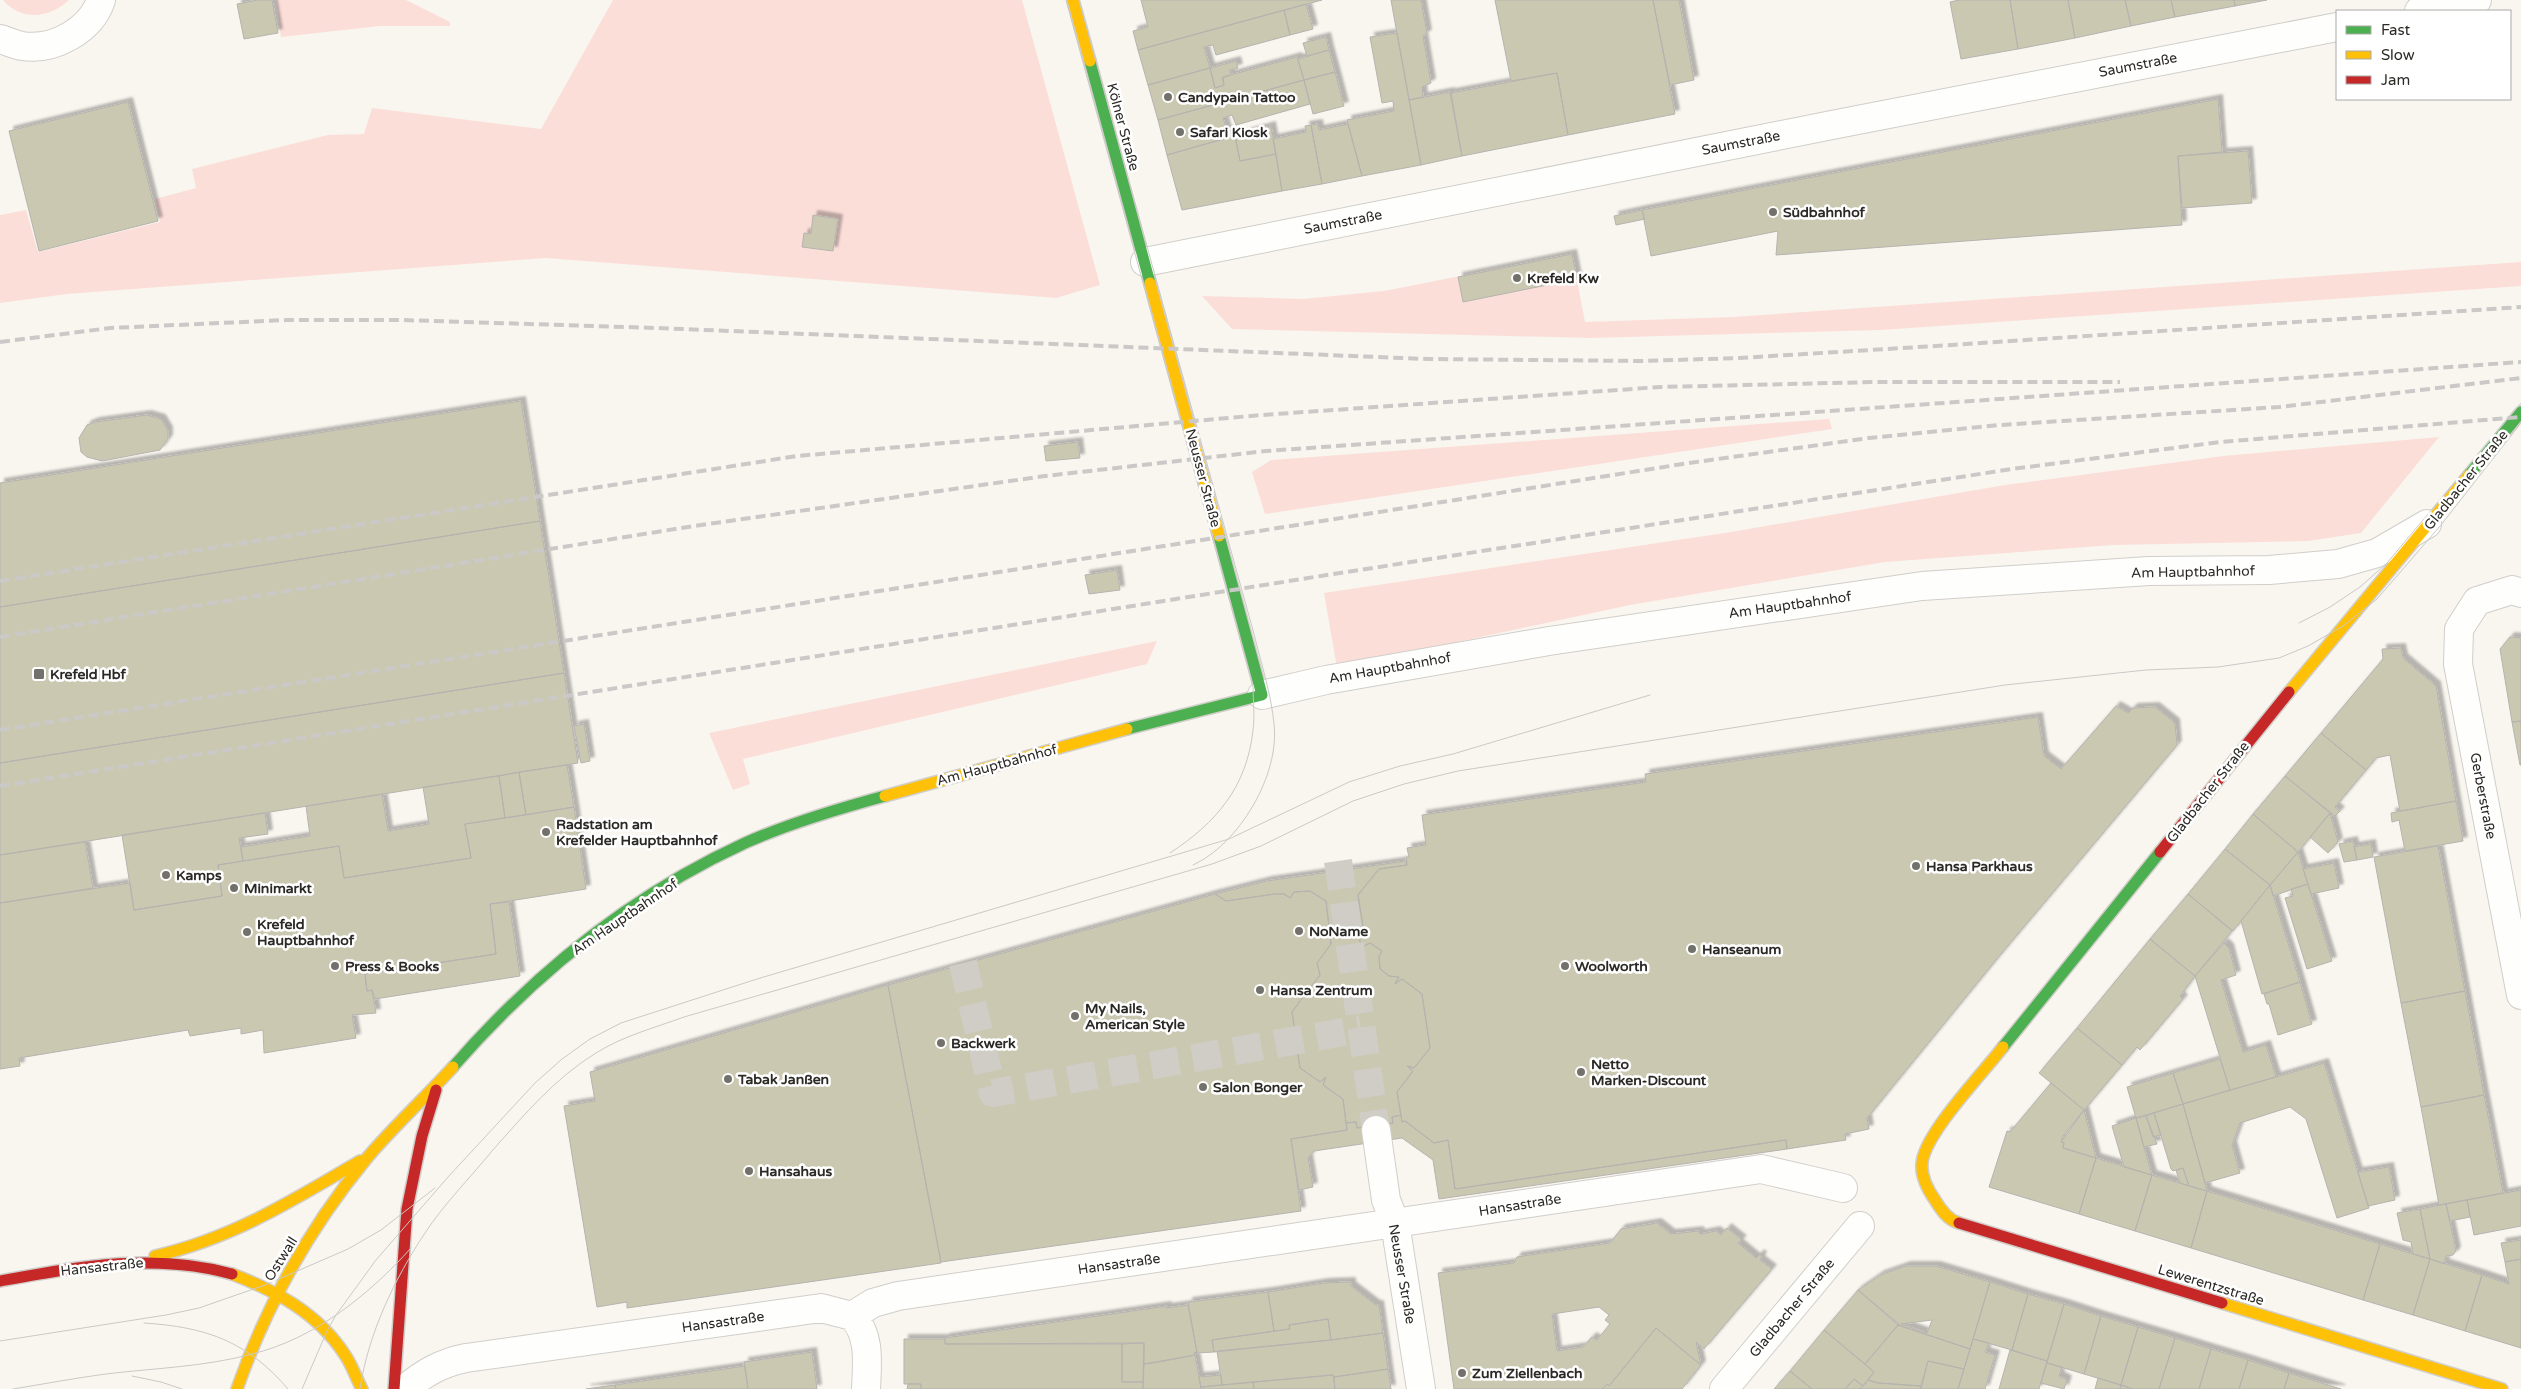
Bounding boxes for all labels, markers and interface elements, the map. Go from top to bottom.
legend [2336,10,2511,100]
text: Fast [2381,21,2411,39]
text: Slow [2381,46,2415,64]
street label: Saumstraße [2097,49,2179,81]
text: Jam [2381,71,2410,89]
street label: Kölner Straße [1103,81,1143,173]
place label: Candypain Tattoo [1178,89,1296,106]
marker: Candypain Tattoo [1162,91,1174,103]
place label: Safari Kiosk [1190,124,1268,141]
marker: Safari Kiosk [1174,126,1186,138]
street label: Saumstraße [1700,127,1782,159]
place label: Südbahnhof [1783,204,1866,221]
street label: Saumstraße [1302,206,1384,238]
marker: Südbahnhof [1767,206,1779,218]
place label: Krefeld Kw [1527,270,1599,287]
marker: Krefeld Kw [1511,272,1523,284]
street label: Neusser Straße [1182,427,1224,529]
street label: Gladbacher Straße [2420,427,2512,533]
street label: Am Hauptbahnhof [2131,562,2256,582]
street label: Am Hauptbahnhof [1727,588,1853,622]
street label: Am Hauptbahnhof [1327,649,1453,687]
place label: Krefeld Hbf [50,666,126,683]
marker: Krefeld Hbf [32,667,46,681]
street label: Gladbacher Straße [2163,738,2253,846]
street label: Am Hauptbahnhof [935,741,1060,789]
street label: Gerberstraße [2466,751,2500,841]
place label: Radstation am Krefelder Hauptbahnhof [556,816,718,849]
marker: Radstation am Krefelder Hauptbahnhof [540,826,552,838]
place label: Hansa Parkhaus [1926,858,2033,875]
marker: Hansa Parkhaus [1910,860,1922,872]
place label: Kamps [176,867,222,884]
marker: Kamps [160,869,172,881]
street label: Am Hauptbahnhof [569,875,682,959]
place label: Minimarkt [244,880,313,897]
marker: Minimarkt [228,882,240,894]
place label: Krefeld Hauptbahnhof [257,916,355,949]
place label: NoName [1309,923,1368,940]
marker: NoName [1293,925,1305,937]
marker: Krefeld Hauptbahnhof [241,926,253,938]
place label: Hanseanum [1702,941,1781,958]
marker: Hanseanum [1686,943,1698,955]
place label: Press & Books [345,958,440,975]
place label: Woolworth [1575,958,1648,975]
marker: Press & Books [329,960,341,972]
marker: Woolworth [1559,960,1571,972]
place label: Hansa Zentrum [1270,982,1373,999]
marker: Hansa Zentrum [1254,984,1266,996]
place label: My Nails, American Style [1085,1000,1185,1033]
marker: My Nails, American Style [1069,1010,1081,1022]
place label: Backwerk [951,1035,1016,1052]
marker: Backwerk [935,1037,947,1049]
place label: Netto Marken-Discount [1591,1056,1707,1089]
marker: Netto Marken-Discount [1575,1066,1587,1078]
place label: Tabak Janßen [737,1071,829,1088]
marker: Tabak Janßen [722,1073,734,1085]
place label: Salon Bonger [1213,1079,1303,1096]
marker: Salon Bonger [1197,1081,1209,1093]
place label: Hansahaus [759,1163,832,1180]
marker: Hansahaus [743,1165,755,1177]
street label: Hansastraße [1478,1190,1563,1220]
street label: Neusser Straße [1385,1223,1419,1325]
street label: Ostwall [261,1234,301,1284]
street label: Hansastraße [1077,1250,1161,1278]
street label: Hansastraße [60,1254,144,1280]
street label: Gladbacher Straße [1746,1255,1838,1361]
street label: Lewerentzstraße [2156,1261,2266,1309]
street label: Hansastraße [681,1308,765,1336]
place label: Zum Ziellenbach [1472,1365,1582,1382]
marker: Zum Ziellenbach [1456,1367,1468,1379]

